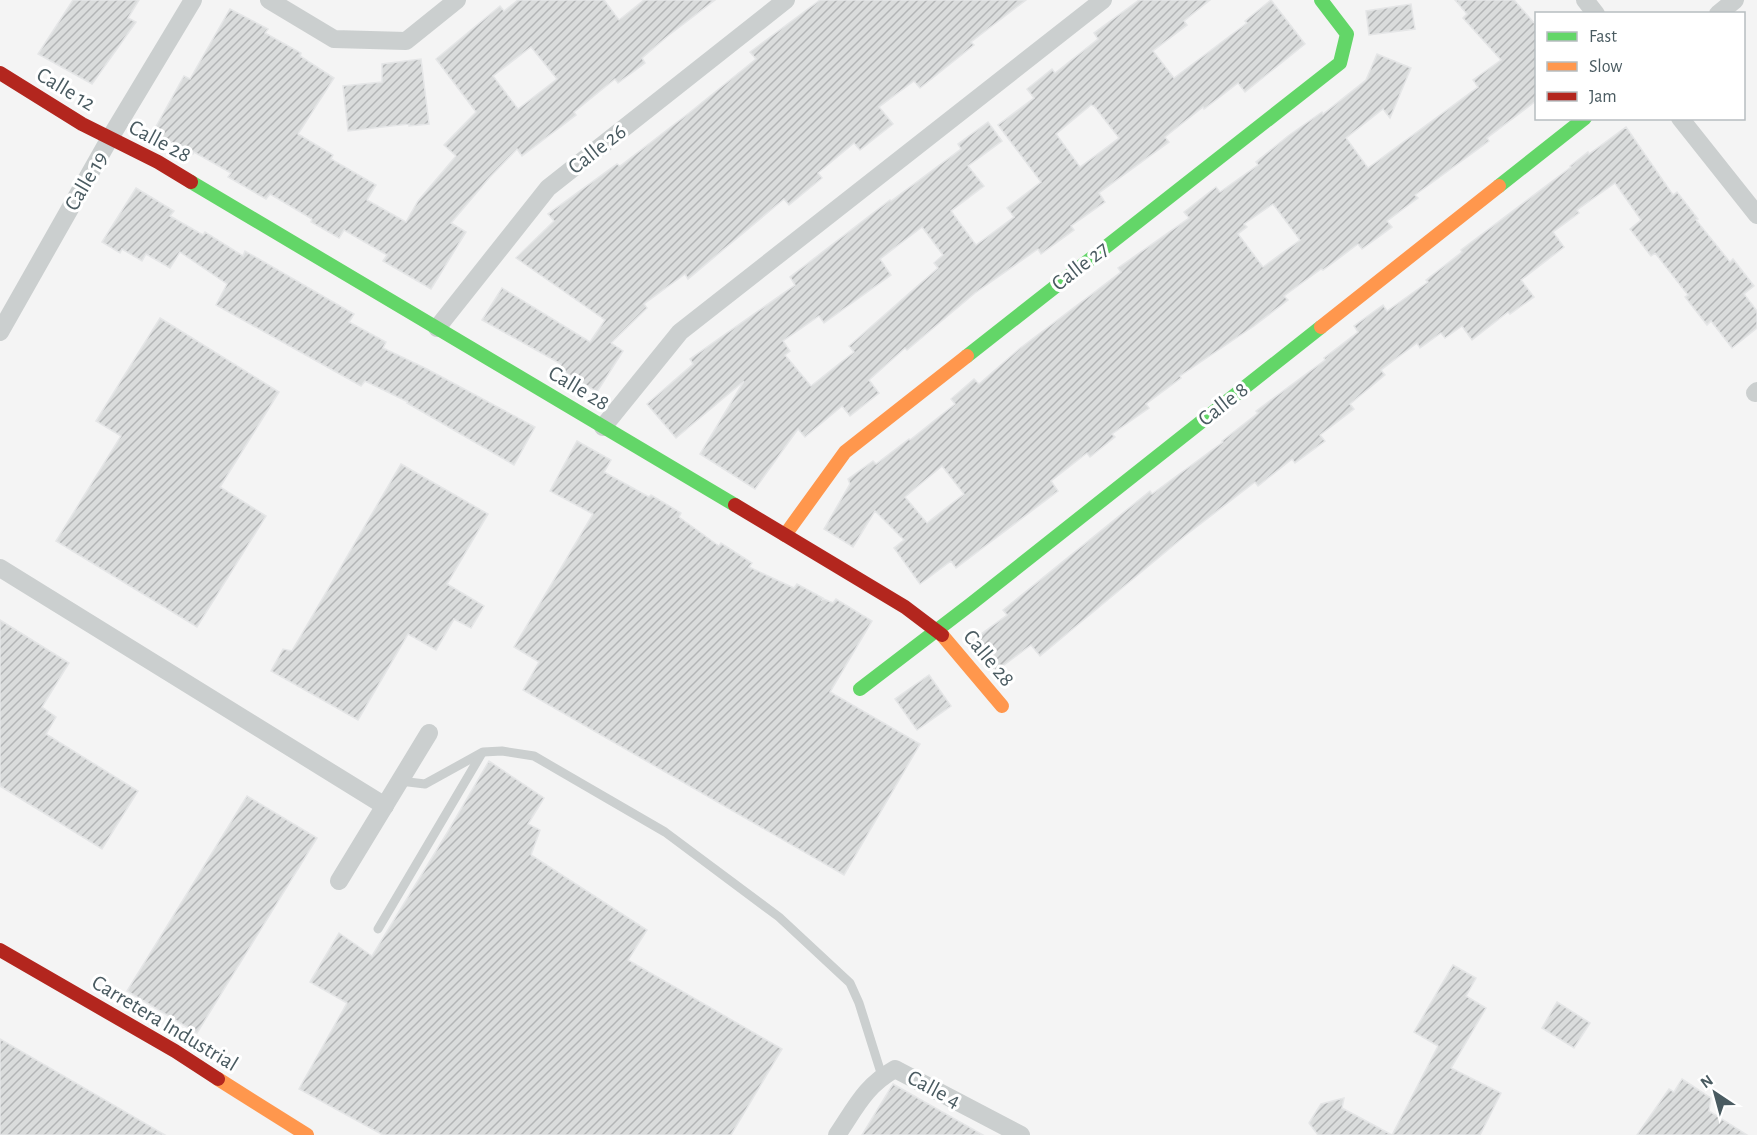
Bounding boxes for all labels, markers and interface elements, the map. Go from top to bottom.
legend [1535,12,1745,120]
text: Fast [1589,28,1617,46]
text: Slow [1589,58,1622,76]
street label: Calle 12 [33,63,99,115]
text: Jam [1589,88,1617,106]
street label: Calle 28 [125,116,195,166]
street label: Calle 26 [564,120,630,178]
street label: Calle 19 [60,148,112,214]
street label: Calle 27 [1047,237,1113,295]
street label: Calle 28 [545,361,613,415]
street label: Calle 8 [1194,378,1252,430]
street label: Calle 28 [959,625,1019,691]
street label: Carretera Industrial [88,971,242,1075]
north arrow [1685,1063,1745,1123]
street label: Calle 4 [904,1066,964,1112]
text: N [1698,1072,1716,1091]

